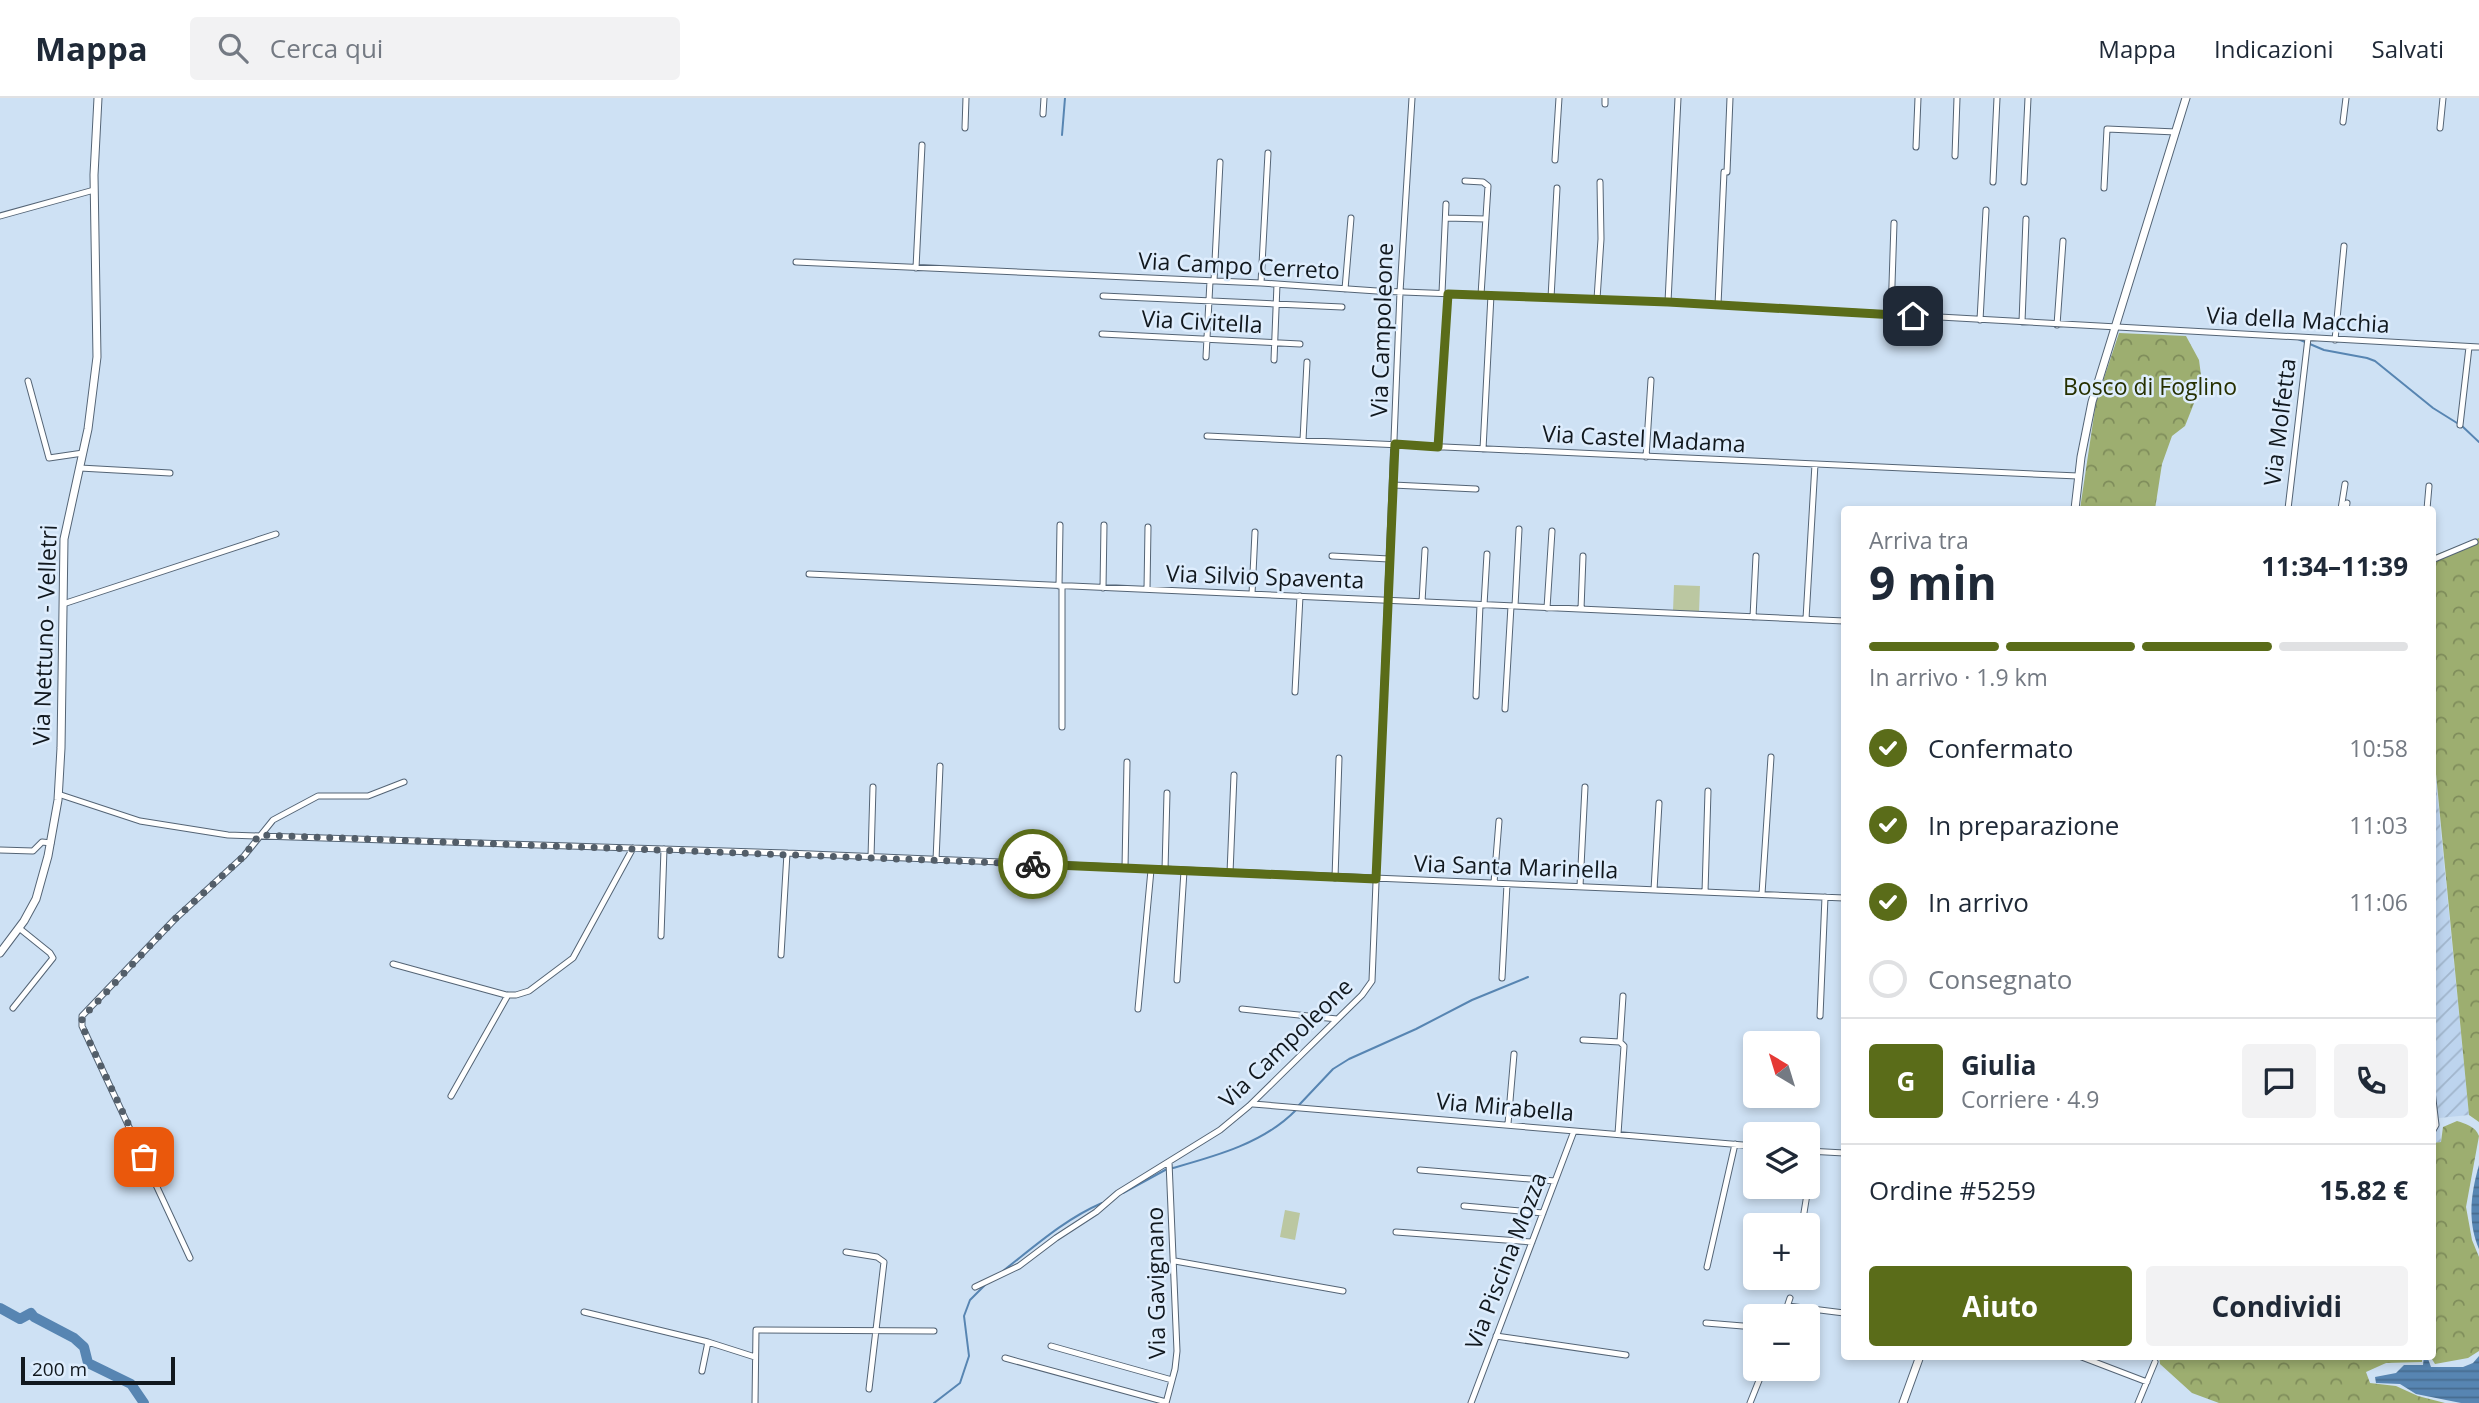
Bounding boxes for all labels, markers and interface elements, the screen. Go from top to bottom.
search box [190,17,680,80]
text: Mappa [35,26,148,71]
icon: search [214,29,252,67]
text: Cerca qui [270,30,383,66]
text: Mappa [2098,32,2176,65]
text: Indicazioni [2214,32,2334,65]
text: Salvati [2372,32,2444,65]
street label: Via Campoleone [1362,242,1400,418]
street label: Via Campo Cerreto [1137,244,1341,286]
pin [1883,286,1943,346]
icon: home [1894,297,1932,335]
street label: Via della Macchia [2205,298,2391,340]
street label: Via Civitella [1141,302,1263,340]
street label: Via Molfetta [2255,356,2303,488]
park label: Bosco di Foglino [2063,370,2237,402]
street label: Via Castel Madama [1541,417,1747,459]
street label: Via Nettuno - Velletri [24,524,64,746]
text: Arriva tra [1869,524,1969,556]
text: 11:34–11:39 [2261,548,2408,584]
text: 9 min [1869,551,1997,613]
street label: Via Silvio Spaventa [1165,557,1365,595]
text: In arrivo · 1.9 km [1869,661,2048,693]
icon: check [1869,729,1907,767]
text: Confermato [1928,730,2073,766]
text: 10:58 [2349,732,2408,764]
icon: check [1869,806,1907,844]
text: In preparazione [1928,807,2119,843]
text: 11:03 [2349,809,2408,841]
courier [998,829,1068,899]
icon: bike [1014,845,1052,883]
street label: Via Santa Marinella [1413,846,1619,886]
icon: check [1869,883,1907,921]
text: In arrivo [1928,884,2029,920]
text: 11:06 [2349,886,2408,918]
text: Consegnato [1928,961,2072,997]
street label: Via Campoleone [1211,970,1359,1114]
north arrow [1743,1031,1820,1108]
map controls [1743,1031,1820,1381]
button: chat [2242,1044,2316,1118]
button: phone [2334,1044,2408,1118]
text: Giulia [1961,1047,2036,1083]
text: G [1897,1063,1915,1099]
text: Corriere · 4.9 [1961,1083,2100,1115]
street label: Via Mirabella [1435,1084,1575,1128]
button: layers [1743,1122,1820,1199]
pin [114,1127,174,1187]
icon: bag [125,1138,163,1176]
street label: Via Piscina Mozza [1457,1167,1554,1354]
text: Ordine #5259 [1869,1172,2036,1208]
text: 15.82 € [2320,1172,2408,1208]
street label: Via Gavignano [1138,1207,1172,1359]
button: + [1743,1213,1820,1290]
button: Aiuto [1869,1266,2132,1346]
button: Condividi [2146,1266,2408,1346]
button: − [1743,1304,1820,1381]
scale bar [21,1354,175,1386]
text: 200 m [32,1356,87,1382]

